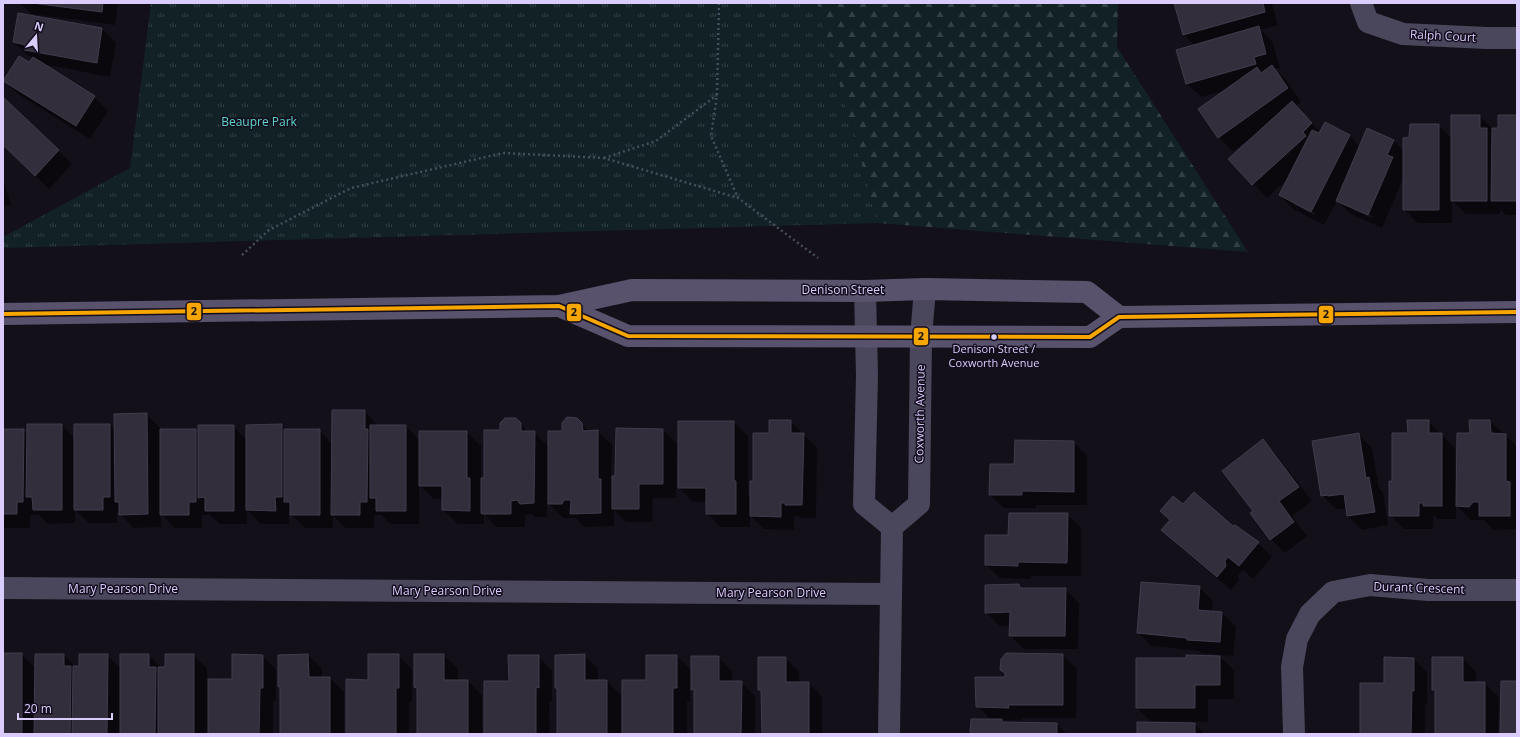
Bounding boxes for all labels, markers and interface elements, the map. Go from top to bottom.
north arrow [16,16,56,56]
text: N [33,17,46,35]
street label: Ralph Court [1410,25,1477,46]
park label: Beaupre Park [221,113,298,130]
street label: Denison Street [802,281,884,298]
line badge: 2 [186,302,202,321]
text: 2 [191,303,197,318]
line badge: 2 [566,303,582,322]
text: 2 [571,304,577,319]
line badge: 2 [1318,305,1334,324]
text: 2 [1323,306,1329,321]
line badge: 2 [913,327,929,346]
text: 2 [918,328,924,343]
marker: Denison Street / Coxworth Avenue [989,332,999,342]
place label: Denison Street / Coxworth Avenue [949,341,1039,370]
street label: Coxworth Avenue [910,364,929,464]
street label: Durant Crescent [1373,577,1465,598]
street label: Mary Pearson Drive [68,580,178,597]
street label: Mary Pearson Drive [392,582,502,599]
street label: Mary Pearson Drive [716,584,826,601]
scale bar [18,695,112,721]
text: 20 m [24,700,52,717]

